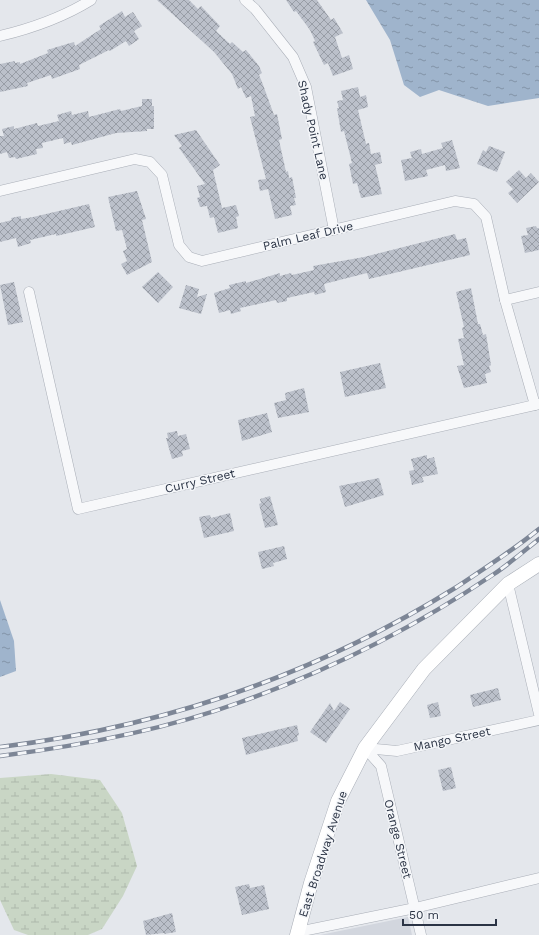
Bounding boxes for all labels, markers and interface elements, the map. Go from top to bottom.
street label: Shady Point Lane [295,79,331,181]
street label: Palm Leaf Drive [262,219,355,253]
street label: Curry Street [164,466,236,496]
street label: Mango Street [412,724,492,754]
street label: East Broadway Avenue [296,789,350,919]
street label: Orange Street [381,798,415,880]
scale bar [403,901,496,927]
text: 50 m [409,908,439,922]

